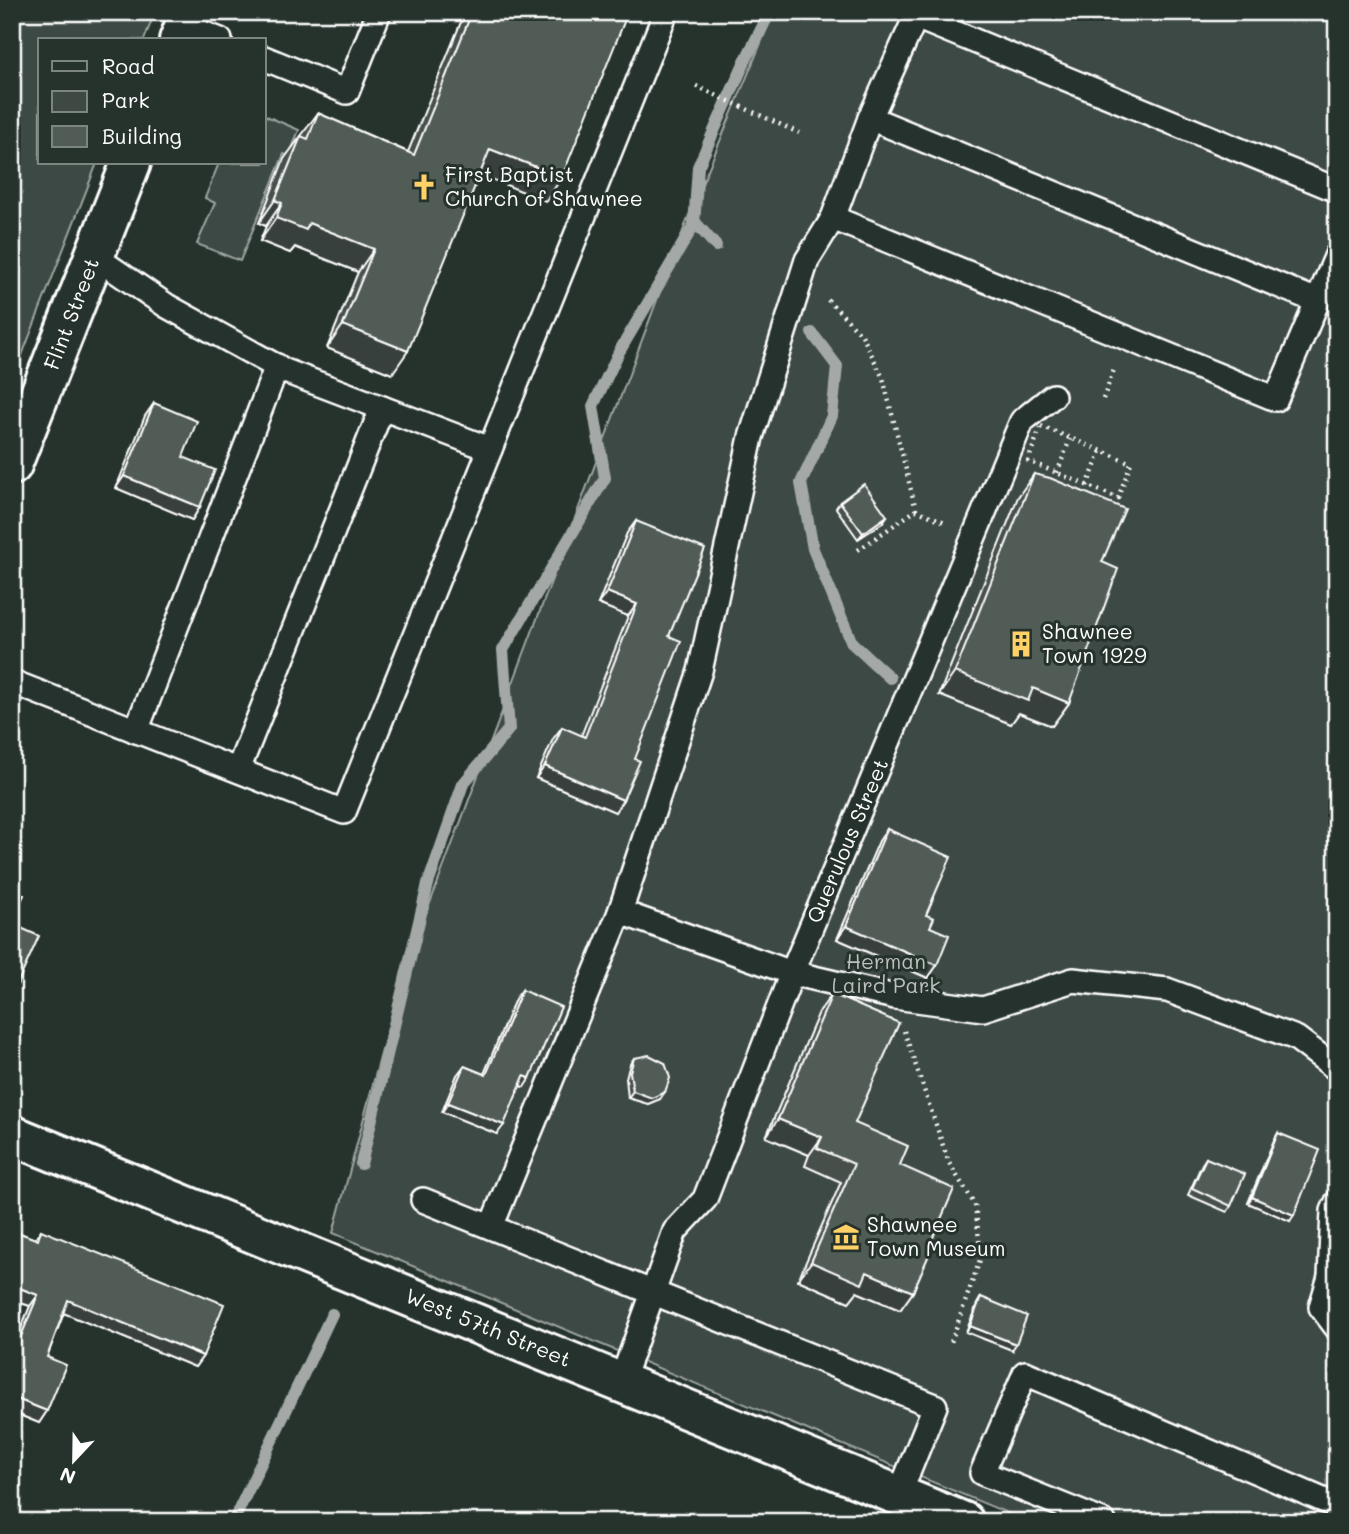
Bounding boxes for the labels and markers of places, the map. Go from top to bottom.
place label: First Baptist Church of Shawnee [445,160,643,211]
church icon: First Baptist Church of Shawnee [409,172,439,202]
place label: Shawnee Town 1929 [1042,617,1147,668]
building icon: Shawnee Town 1929 [1006,629,1036,659]
place label: Shawnee Town Museum [867,1210,1005,1261]
museum icon: Shawnee Town Museum [831,1222,861,1252]

